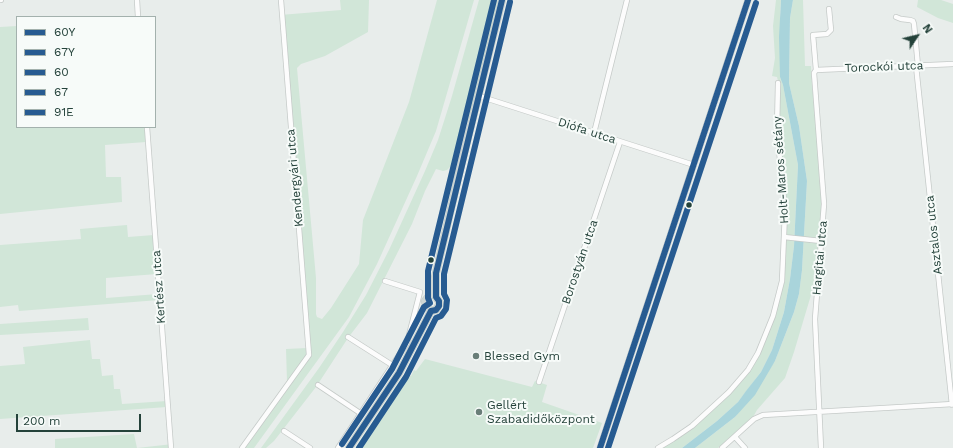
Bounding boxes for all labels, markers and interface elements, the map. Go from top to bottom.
legend [16,16,156,128]
north arrow [897,16,937,56]
text: N [920,22,935,36]
text: 60Y [54,25,75,39]
text: 67Y [54,45,75,59]
street label: Torockói utca [844,58,924,76]
text: 60 [54,65,69,79]
text: 67 [54,85,68,99]
text: 91E [54,105,74,119]
street label: Diófa utca [556,115,618,147]
street label: Holt-Maros sétány [770,116,792,224]
street label: Kendergyári utca [284,129,306,227]
street label: Asztalos utca [923,195,945,275]
unlabelled marker [684,200,694,210]
street label: Borostyán utca [559,218,601,306]
street label: Hargitai utca [810,220,830,296]
street label: Kertész utca [149,250,169,324]
unlabelled marker [426,255,436,265]
place label: Blessed Gym [484,349,560,363]
marker: Blessed Gym [471,351,481,361]
place label: Gellért Szabadidőközpont [487,398,595,426]
scale bar [18,406,143,432]
marker: Gellért Szabadidőközpont [474,407,484,417]
text: 200 m [23,414,60,428]

